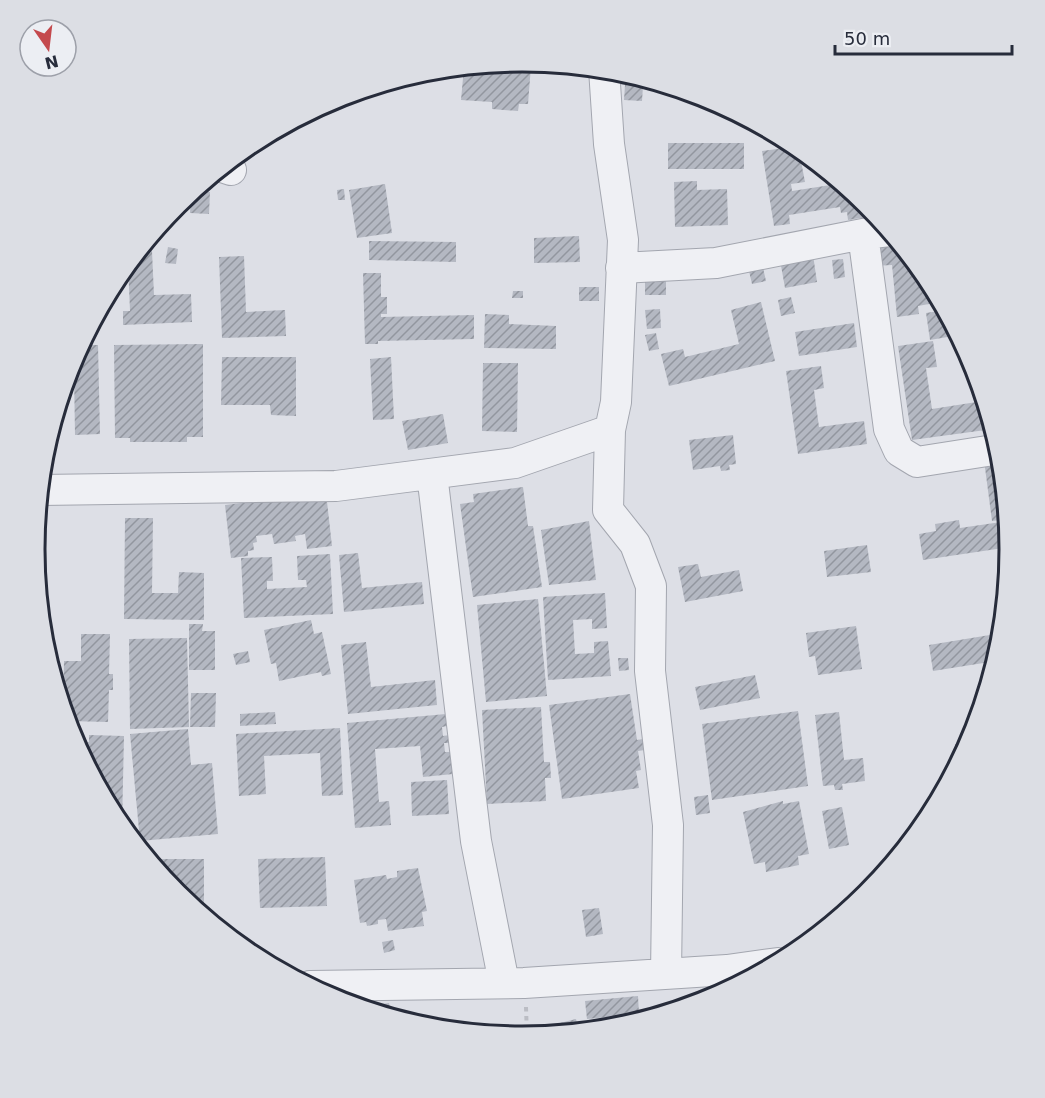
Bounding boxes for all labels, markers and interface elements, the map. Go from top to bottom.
north arrow [18,18,78,78]
scale bar [835,18,1012,56]
text: 50 m [844,28,890,49]
text: N [43,51,60,73]

